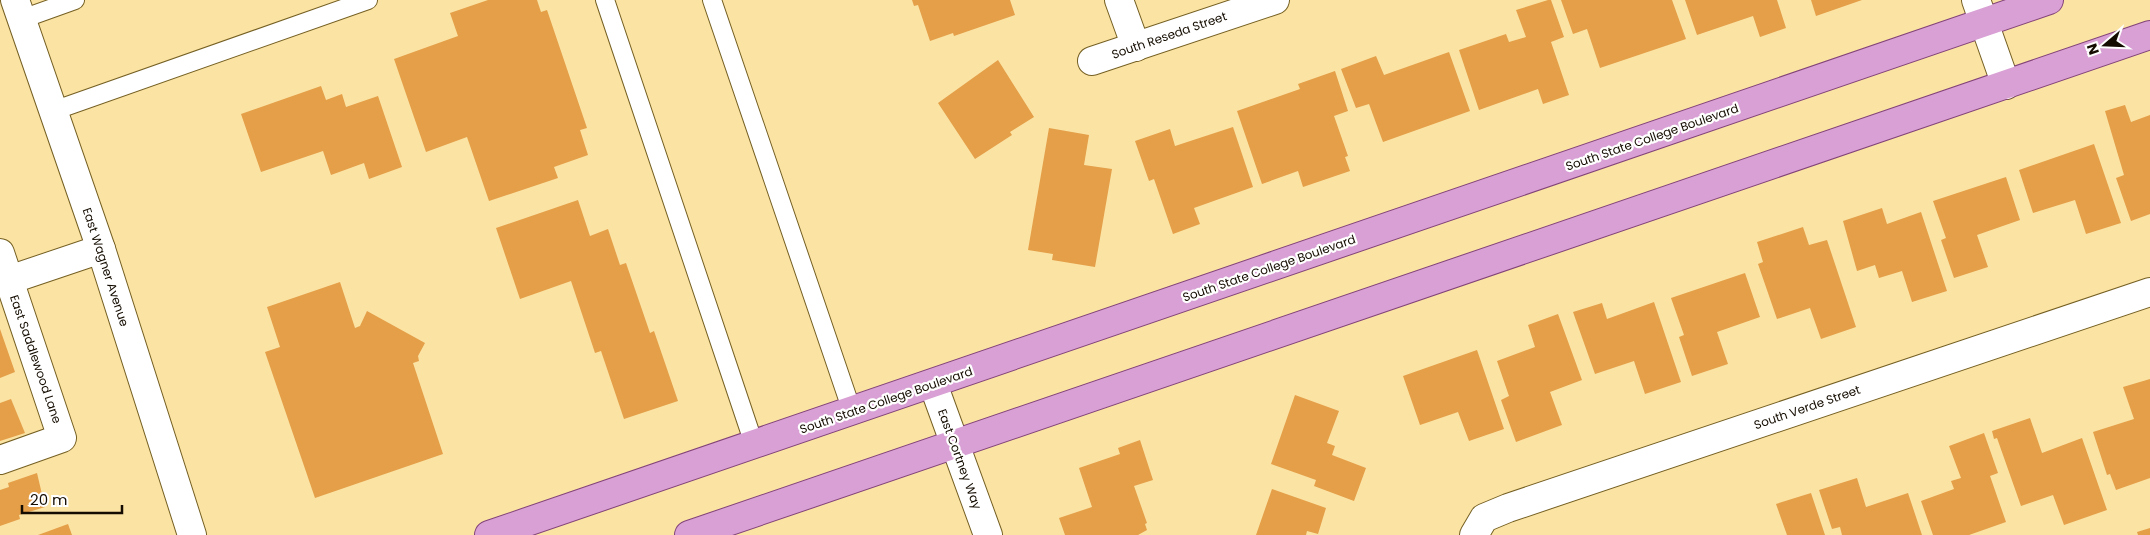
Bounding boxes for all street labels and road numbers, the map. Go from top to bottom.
street label: South Reseda Street [1109,7,1229,63]
street label: South State College Boulevard [1563,99,1741,175]
street label: East Wagner Avenue [79,205,133,329]
street label: South State College Boulevard [1180,230,1358,306]
street label: East Saddlewood Lane [6,292,66,426]
street label: South State College Boulevard [797,362,975,438]
street label: South Verde Street [1751,381,1863,433]
street label: East Cortney Way [934,406,986,512]

